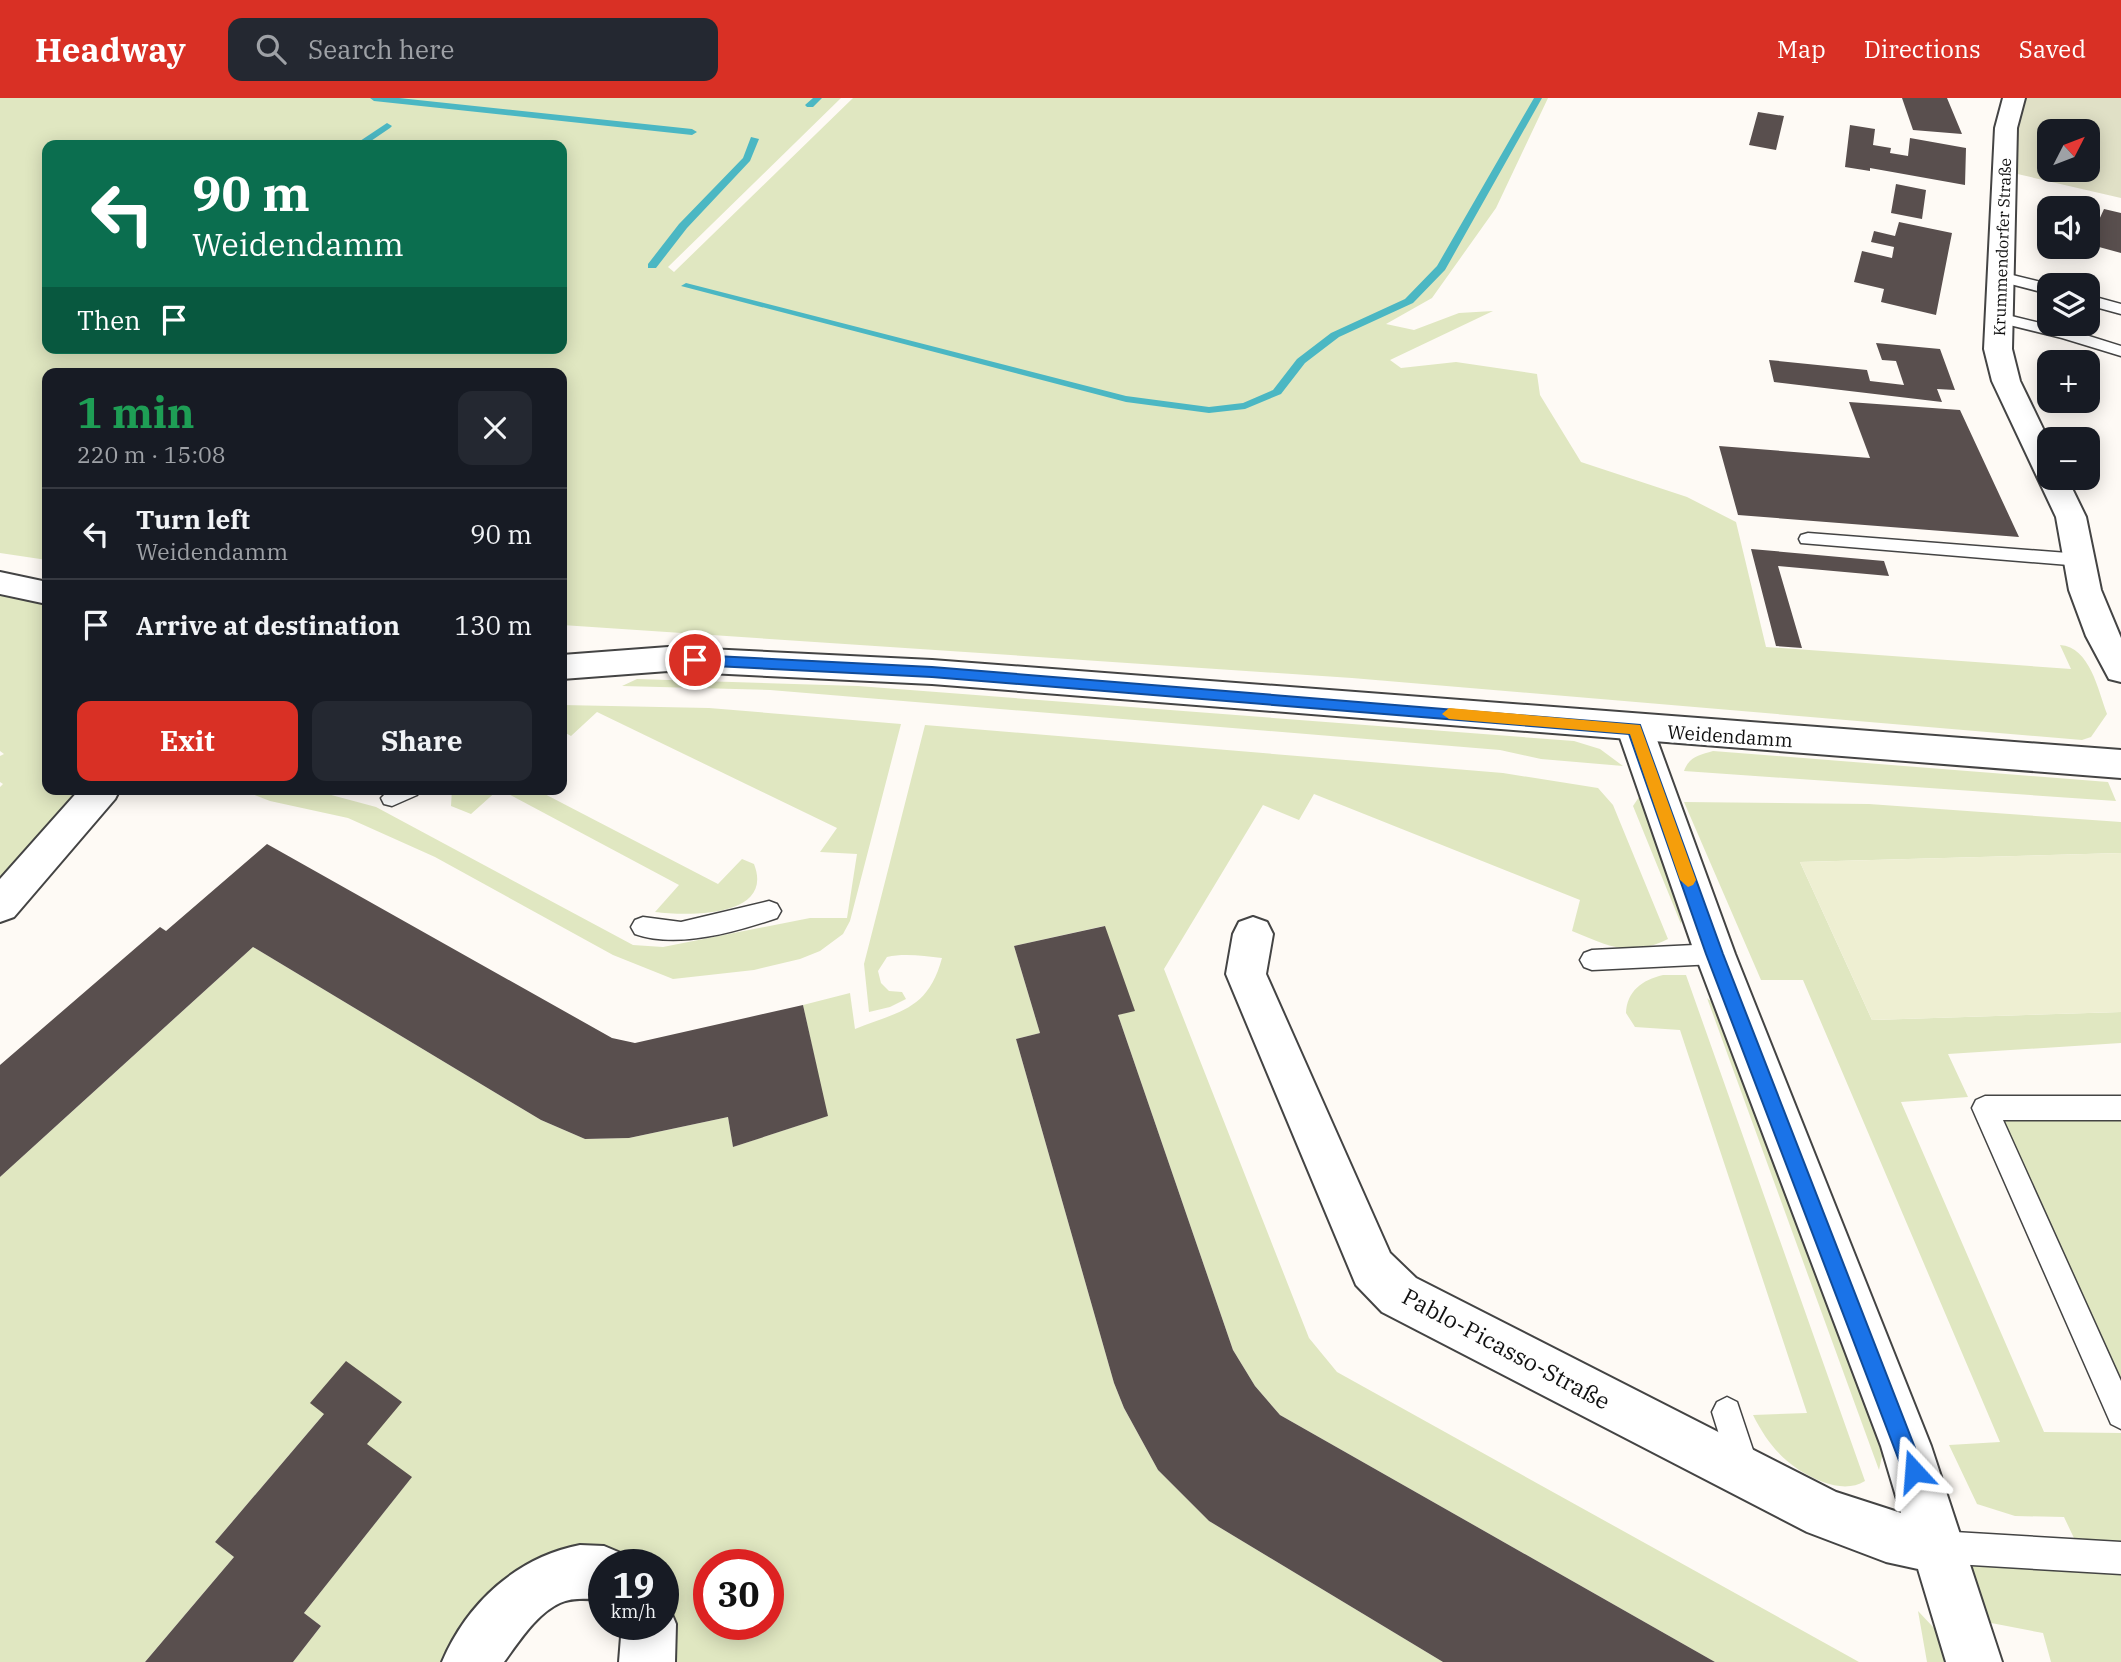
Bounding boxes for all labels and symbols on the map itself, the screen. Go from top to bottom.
north arrow [2037,119,2100,182]
street label: Krummendorfer Straße [1989,158,2015,336]
pin [665,630,725,690]
street label: Weidendamm [1666,720,1794,752]
street label: Pablo-Picasso-Straße [1397,1281,1616,1416]
position arrow [1877,1434,1951,1508]
speed limit sign: 30 [693,1549,784,1640]

